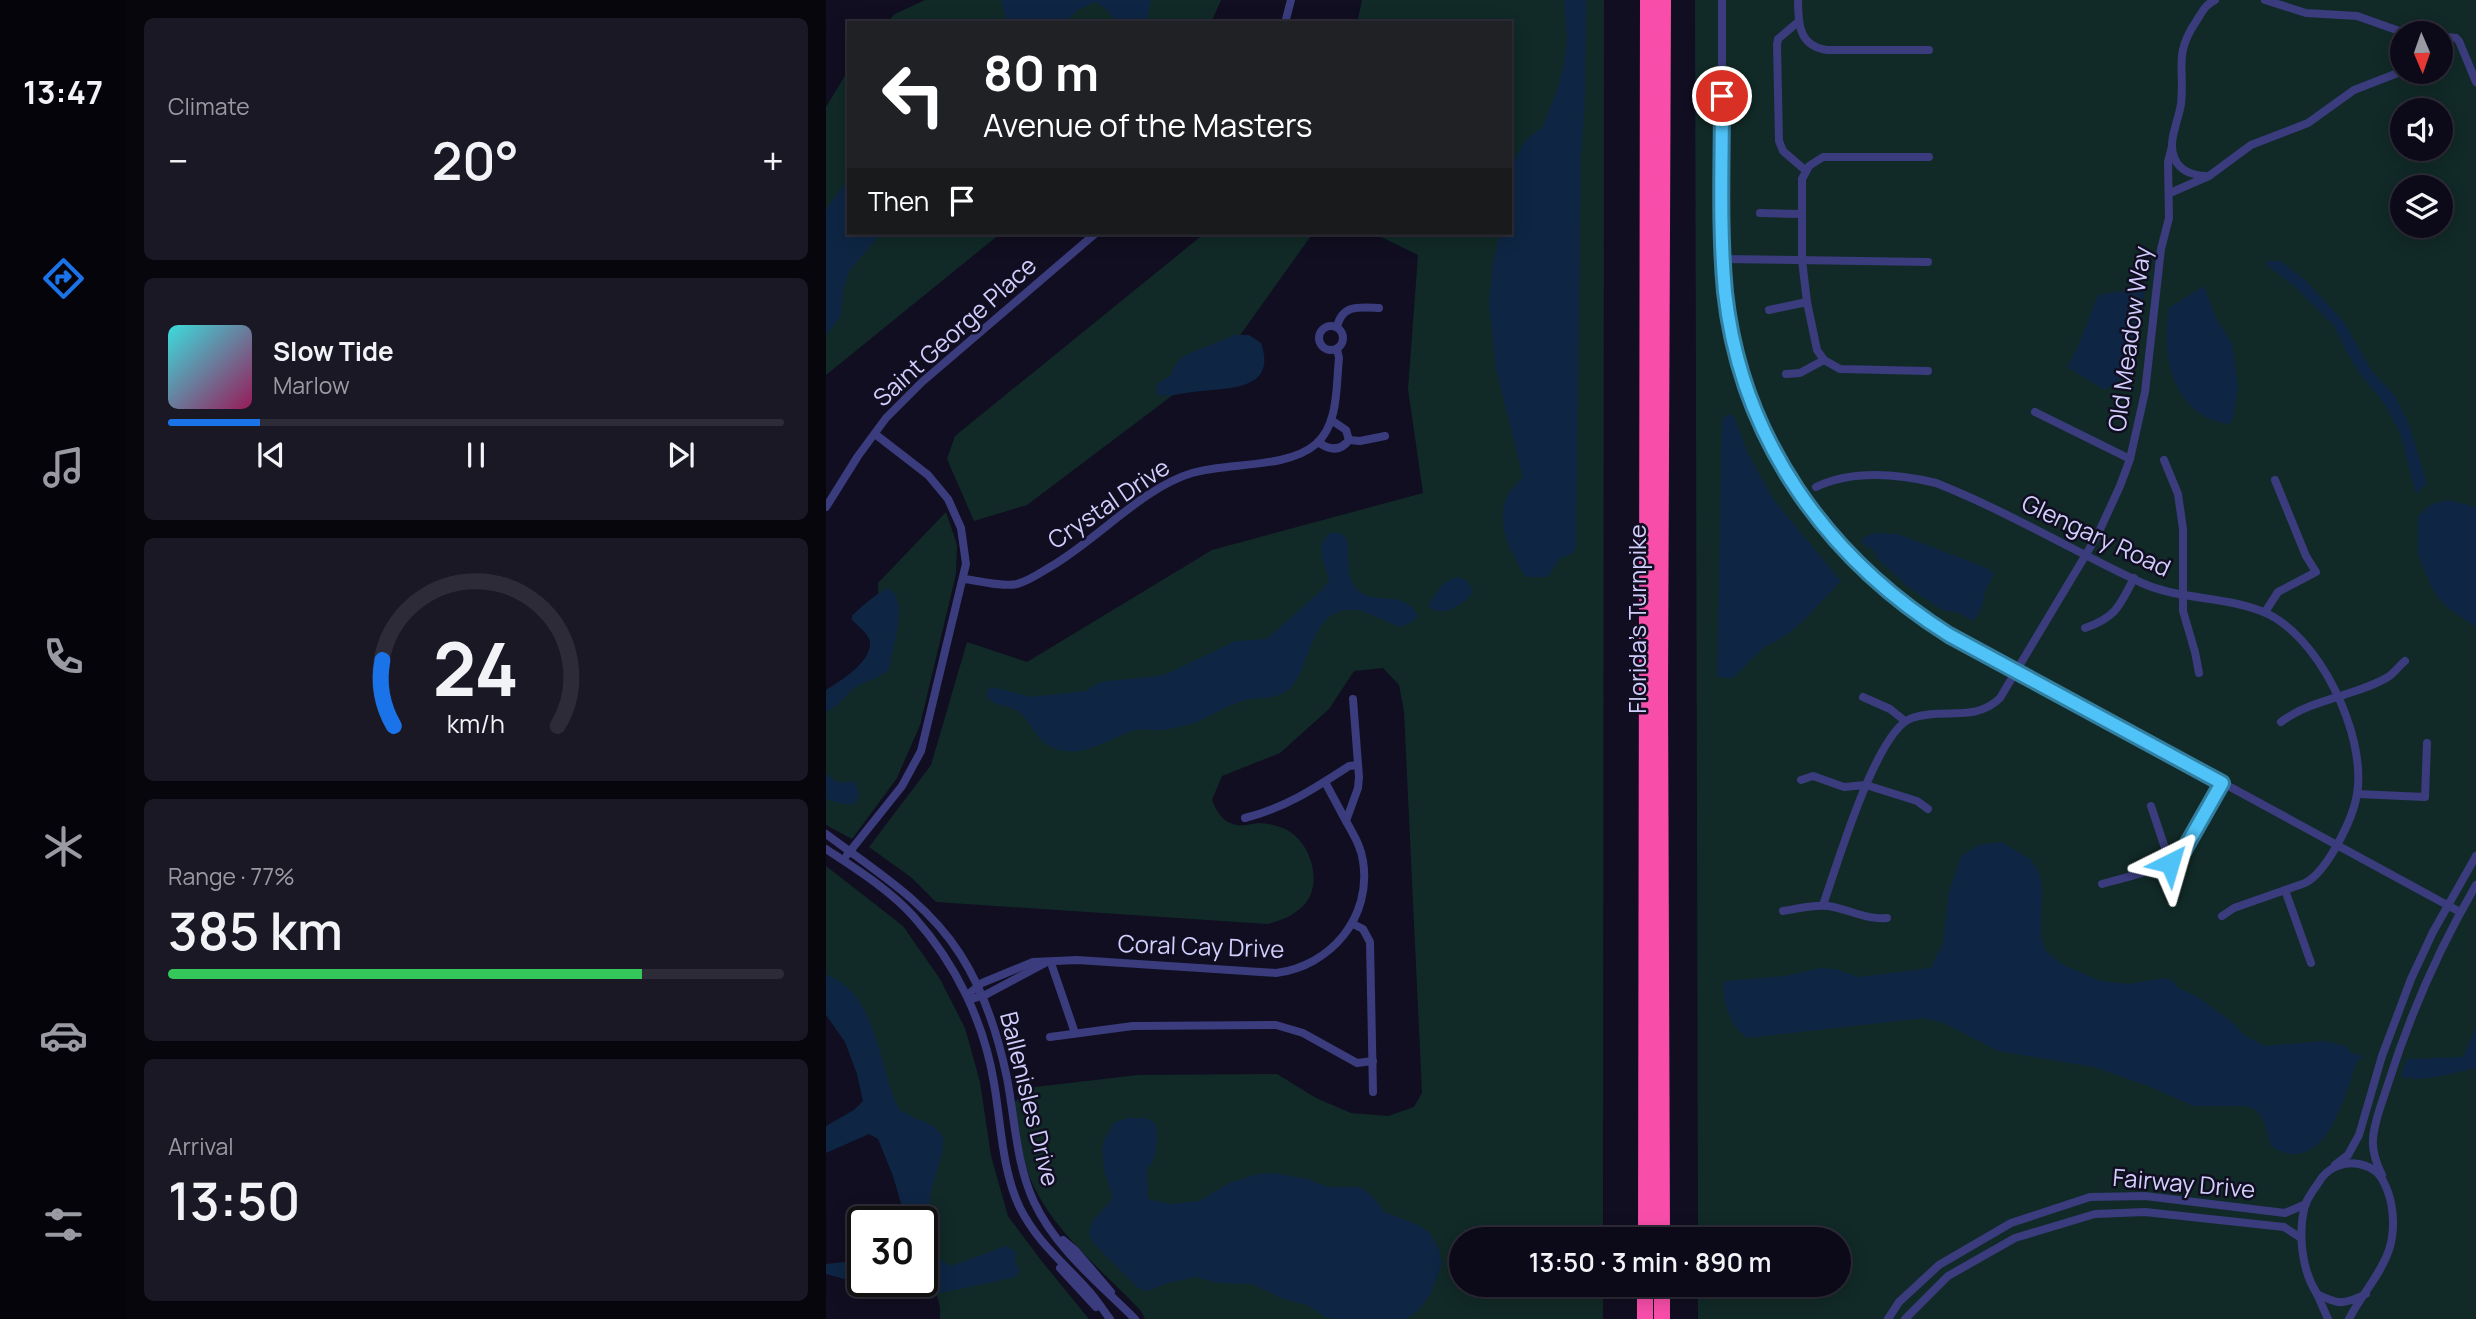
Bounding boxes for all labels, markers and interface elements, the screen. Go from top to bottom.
north arrow [2390,21,2454,84]
map controls [2390,21,2453,238]
text: 80 m [983,39,1099,106]
icon: left [868,49,959,140]
pin [1692,66,1752,126]
text: 13:47 [23,70,103,114]
icon: arrive [1703,77,1741,115]
text: Climate [168,90,250,122]
button: sound [2390,98,2453,161]
text: Avenue of the Masters [983,103,1313,147]
text: 20° [432,125,519,196]
text: − [168,134,189,186]
text: + [762,134,784,186]
button: layers [2390,175,2453,238]
icon: arrive [943,182,981,220]
text: Then [868,183,929,219]
street label: Old Meadow Way [2099,244,2158,434]
street label: Saint George Place [865,249,1043,413]
icon: directions [39,254,88,303]
text: Slow Tide [273,333,394,369]
text: Marlow [273,369,350,401]
icon: previous [252,436,290,474]
icon: pause [457,436,495,474]
icon: next [662,436,700,474]
icon: music [39,443,88,492]
street label: Crystal Drive [1041,450,1176,556]
street label: Glengary Road [2017,486,2176,584]
street label: Florida's Turnpike [1620,524,1653,714]
text: 24 [433,618,519,718]
icon: phone [39,632,88,681]
text: km/h [447,705,505,740]
icon: climate [39,822,88,871]
position arrow [2133,826,2207,900]
text: Range · 77% [168,860,295,892]
text: 385 km [168,895,343,966]
street label: Coral Cay Drive [1117,926,1285,965]
street label: Ballenisles Drive [993,1008,1068,1189]
icon: car [39,1011,88,1060]
text: Arrival [168,1130,234,1162]
street label: Fairway Drive [2111,1160,2257,1205]
text: 13:50 [168,1165,300,1236]
icon: filters [39,1200,88,1249]
speed limit sign: 30 [847,1206,938,1297]
text: 13:50 · 3 min · 890 m [1529,1244,1771,1280]

